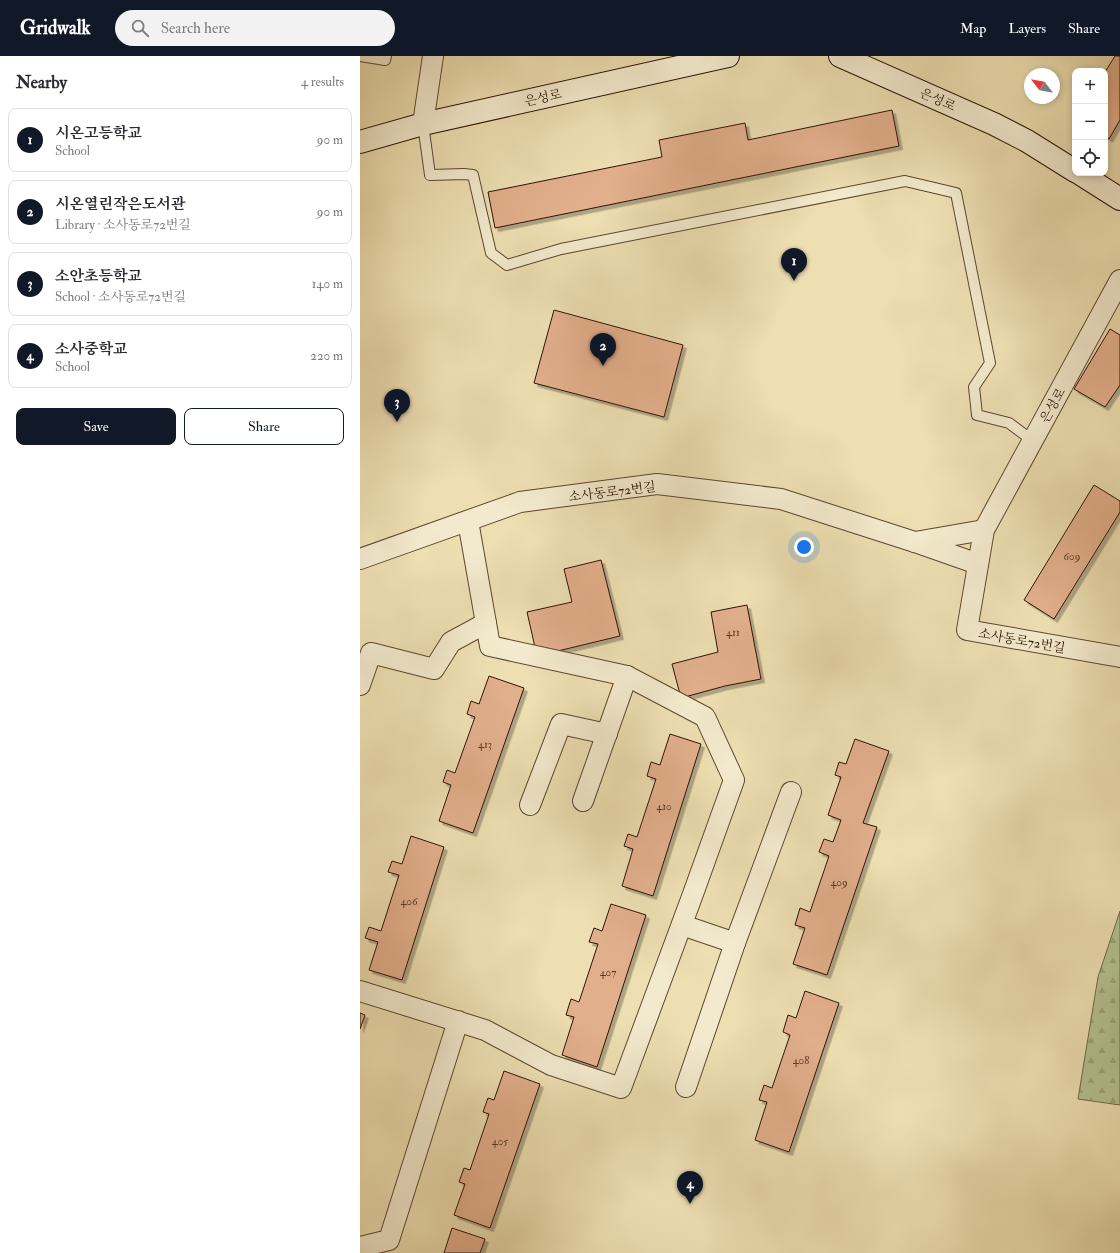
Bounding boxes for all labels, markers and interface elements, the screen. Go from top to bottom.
search box [115,10,395,46]
text: Gridwalk [20,16,91,40]
icon: search [129,17,151,39]
text: Search here [161,19,230,38]
text: Map [960,20,986,37]
text: Layers [1008,20,1046,37]
text: Share [1068,20,1100,37]
north arrow [1024,68,1060,104]
map controls [1072,68,1108,176]
button: + [1072,68,1108,104]
text: Nearby [16,72,67,93]
text: 4 results [301,74,344,90]
street label: 은성로 [917,85,958,115]
street label: 은성로 [523,86,564,110]
button: − [1072,104,1108,140]
text: 시온고등학교 [55,124,142,143]
text: 1 [28,132,32,148]
text: 90 m [317,132,343,148]
button: locate [1072,140,1108,176]
text: School [55,143,90,159]
text: 시온열린작은도서관 [55,195,185,214]
text: 2 [27,204,33,220]
text: 90 m [317,204,343,220]
text: Library · 소사동로72번길 [55,217,191,233]
pin: 1 [781,248,807,281]
text: 소안초등학교 [55,267,142,286]
text: 3 [28,276,33,292]
text: 140 m [312,276,343,292]
text: School · 소사동로72번길 [55,289,186,305]
pin: 2 [590,333,616,366]
text: 소사중학교 [55,340,127,359]
text: 4 [26,348,34,364]
text: 220 m [310,348,343,364]
text: School [55,359,90,375]
street label: 은성로 [1037,385,1069,426]
pin: 3 [384,389,410,422]
button: Save [16,408,176,445]
button: Share [184,408,344,445]
street label: 소사동로72번길 [568,479,657,505]
your location [794,537,814,557]
house number: 609 [1064,550,1080,563]
street label: 소사동로72번길 [977,625,1067,656]
house number: 411 [726,626,740,639]
house number: 413 [478,738,492,751]
house number: 410 [656,800,672,813]
house number: 409 [830,876,848,889]
house number: 406 [400,895,419,908]
house number: 407 [600,966,616,979]
house number: 408 [793,1054,809,1067]
house number: 405 [492,1135,508,1148]
pin: 4 [677,1171,703,1204]

